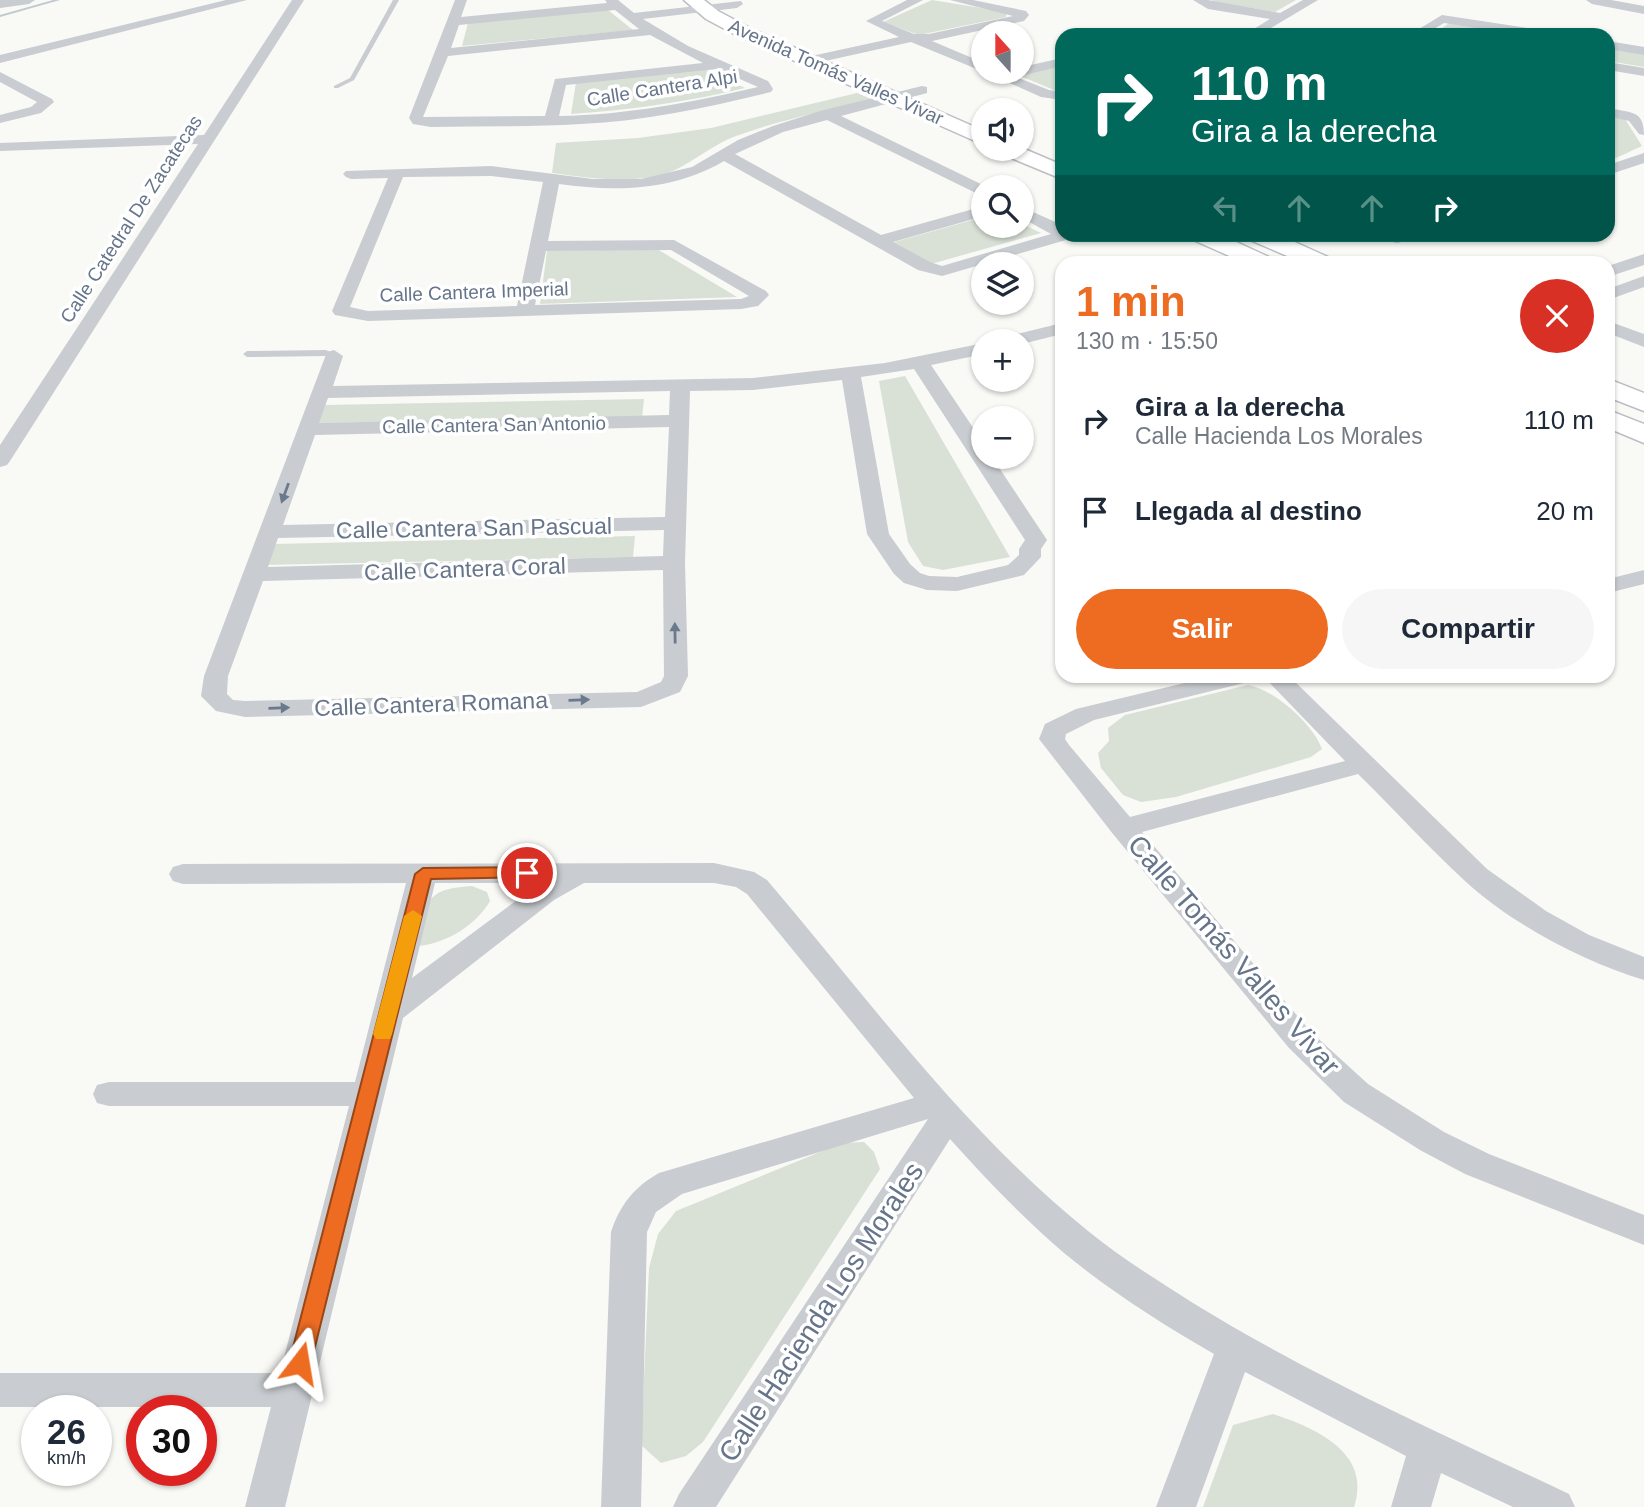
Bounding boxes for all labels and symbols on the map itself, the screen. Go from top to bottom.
street label: Avenida Tomás Valles Vivar [725,15,947,129]
north arrow [971,21,1034,84]
street label: Calle Cantera Alpi [585,66,739,110]
street label: Calle Catedral De Zacatecas [56,111,206,327]
street label: Calle Cantera Imperial [379,278,569,306]
street label: Calle Cantera San Antonio [382,413,606,437]
one-way arrow [279,482,290,503]
street label: Calle Cantera San Pascual [336,513,612,543]
street label: Calle Cantera Coral [364,552,566,586]
one-way arrow [669,622,681,644]
street label: Calle Cantera Romana [314,687,549,721]
one-way arrow [569,695,591,706]
one-way arrow [268,703,290,714]
street label: Calle Tomás Valles Vivar [1122,829,1346,1081]
pin [497,843,557,903]
street label: Calle Hacienda Los Morales [713,1157,929,1467]
position arrow [263,1326,337,1400]
speed limit sign: 30 [126,1395,217,1486]

